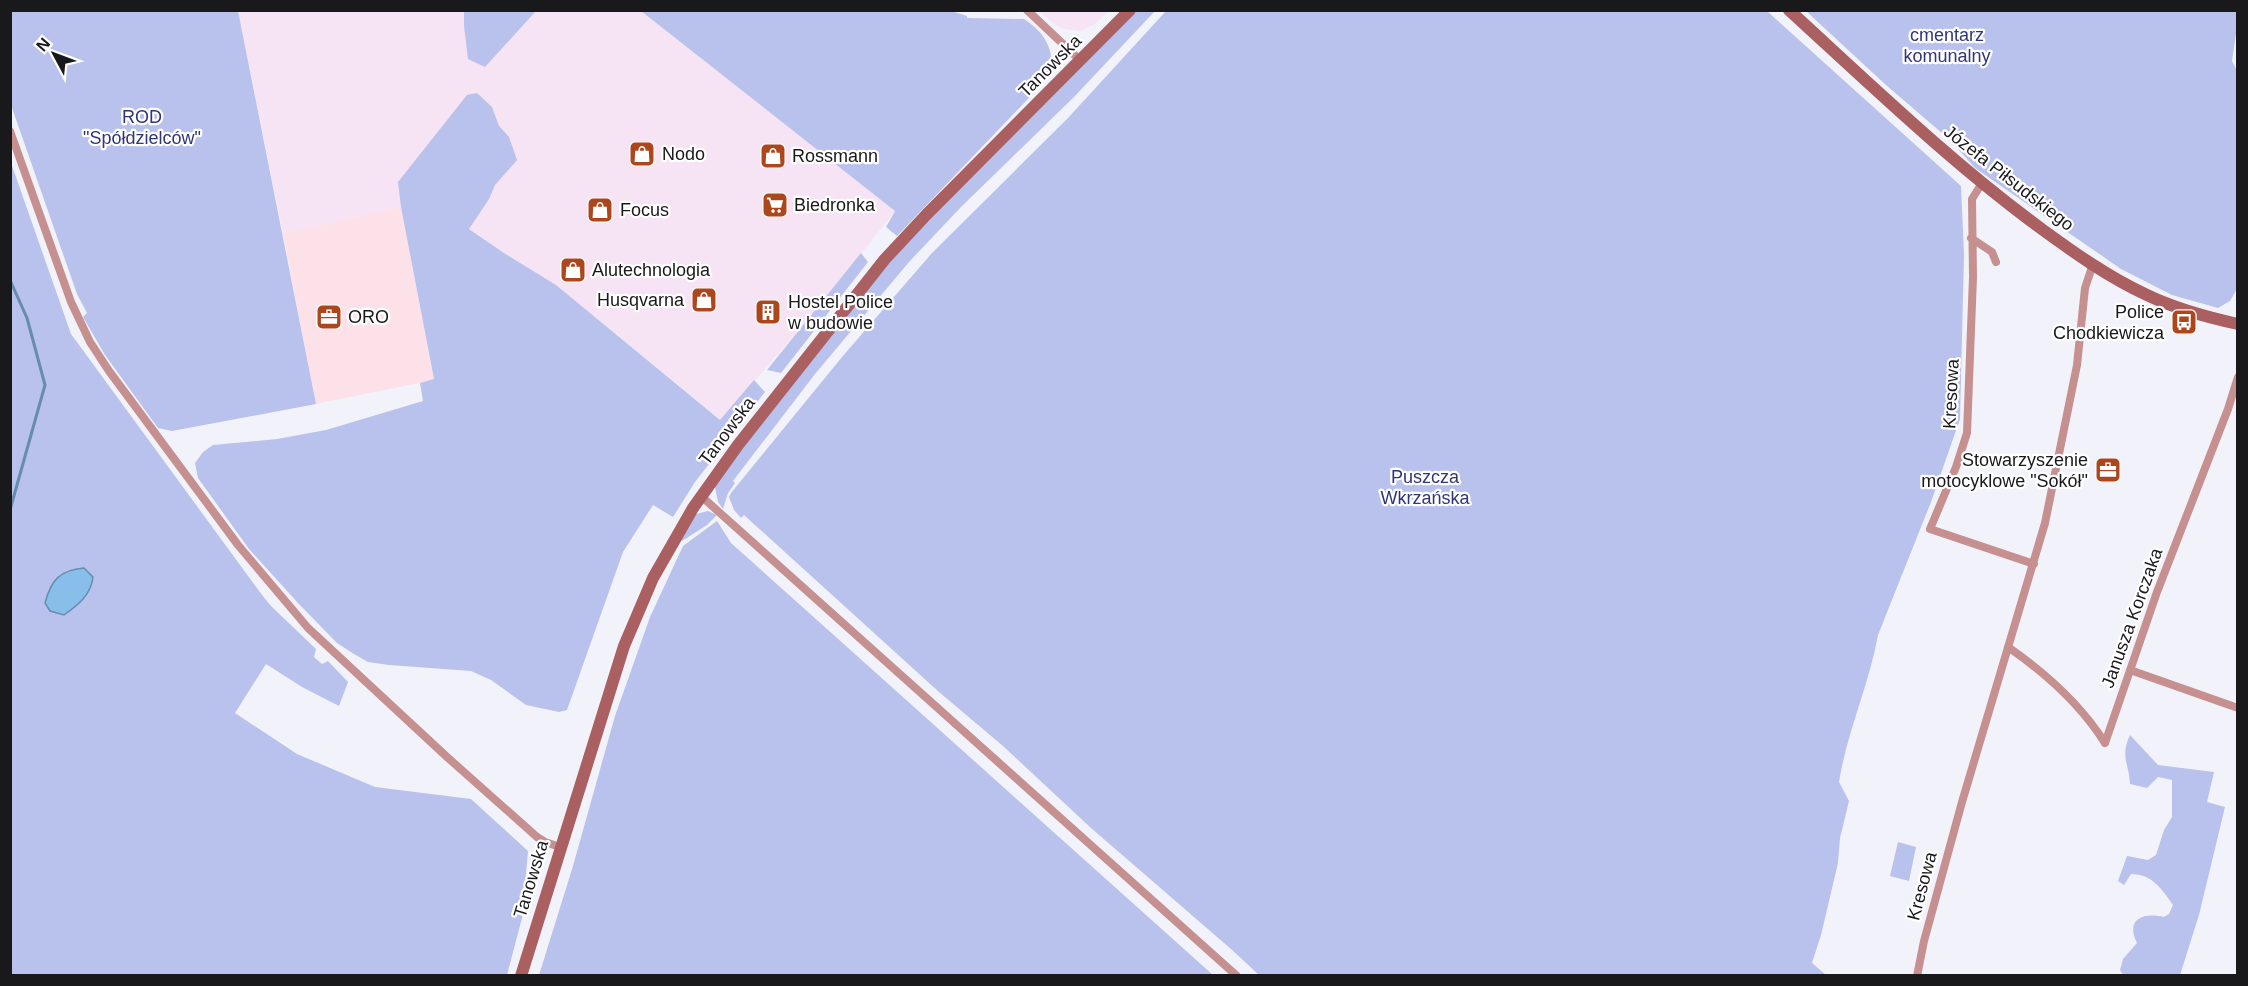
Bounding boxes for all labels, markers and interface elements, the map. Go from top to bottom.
north arrow [24,24,84,84]
park label: cmentarz komunalny [1903,25,1991,66]
street label: Tanowska [1015,30,1086,101]
text: N [33,35,53,54]
park label: ROD "Spółdzielców" [83,107,201,148]
street label: Józefa Piłsudskiego [1940,121,2078,235]
shop icon: Nodo [627,139,657,169]
shop icon: Rossmann [758,141,788,171]
place label: Nodo [662,144,705,164]
place label: Rossmann [792,146,878,166]
supermarket icon: Biedronka [760,190,790,220]
shop icon: Focus [585,195,615,225]
place label: Biedronka [794,195,876,215]
place label: Focus [620,200,669,220]
shop icon: Alutechnologia [558,255,588,285]
place label: Alutechnologia [592,260,711,280]
shop icon: Husqvarna [689,285,719,315]
place label: Husqvarna [597,290,685,310]
place label: Hostel Police w budowie [787,292,893,333]
building icon: Hostel Police w budowie [753,297,783,327]
office icon: ORO [314,302,344,332]
place label: Police Chodkiewicza [2053,302,2165,343]
place label: ORO [348,307,389,327]
bus stop icon: Police Chodkiewicza [2169,307,2199,337]
street label: Kresowa [1939,358,1963,429]
street label: Tanowska [695,392,760,469]
place label: Stowarzyszenie motocyklowe "Sokół" [1921,450,2088,491]
office icon: Stowarzyszenie motocyklowe "Sokół" [2093,455,2123,485]
park label: Puszcza Wkrzańska [1380,467,1470,508]
street label: Janusza Korczaka [2097,545,2167,691]
street label: Tanowska [510,837,553,920]
street label: Kresowa [1903,849,1941,922]

